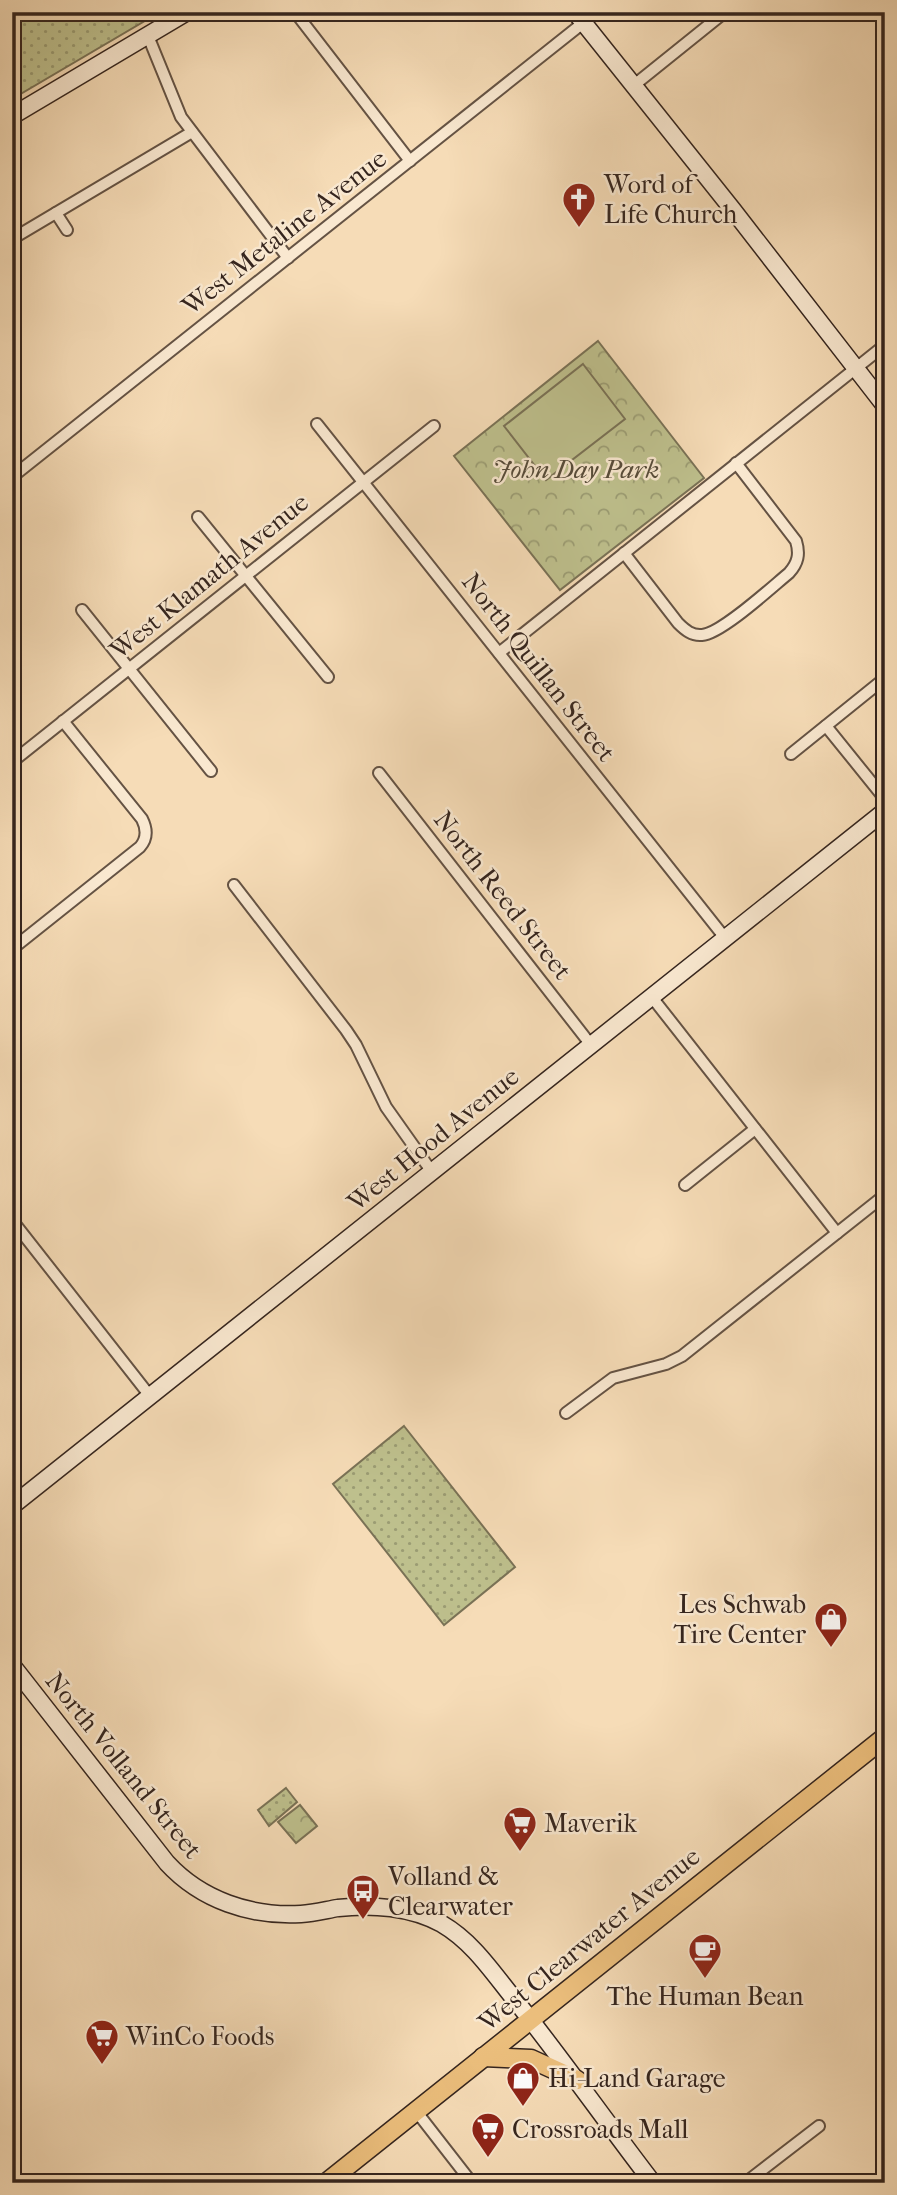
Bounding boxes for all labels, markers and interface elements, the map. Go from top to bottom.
street label: West Metaline Avenue [175,143,393,322]
place label: Word of Life Church [603,169,738,230]
church icon: Word of Life Church [560,180,598,229]
park label: John Day Park [493,454,659,485]
street label: West Klamath Avenue [103,487,315,667]
street label: North Quillan Street [455,567,622,768]
street label: North Reed Street [427,805,579,986]
street label: West Hood Avenue [341,1061,525,1219]
place label: Les Schwab Tire Center [673,1589,806,1650]
shop icon: Les Schwab Tire Center [812,1600,850,1649]
street label: North Volland Street [39,1666,209,1865]
supermarket icon: Maverik [501,1804,539,1853]
place label: Maverik [544,1808,637,1839]
street label: West Clearwater Avenue [472,1841,706,2039]
place label: Volland & Clearwater [387,1861,513,1922]
bus stop icon: Volland & Clearwater [344,1872,382,1921]
cafe icon: The Human Bean [686,1931,724,1980]
place label: The Human Bean [606,1981,804,2012]
supermarket icon: WinCo Foods [83,2017,121,2066]
place label: WinCo Foods [125,2021,274,2052]
shop icon: Hi-Land Garage [504,2059,542,2108]
place label: Hi-Land Garage [548,2063,726,2094]
supermarket icon: Crossroads Mall [469,2110,507,2159]
place label: Crossroads Mall [512,2114,688,2145]

